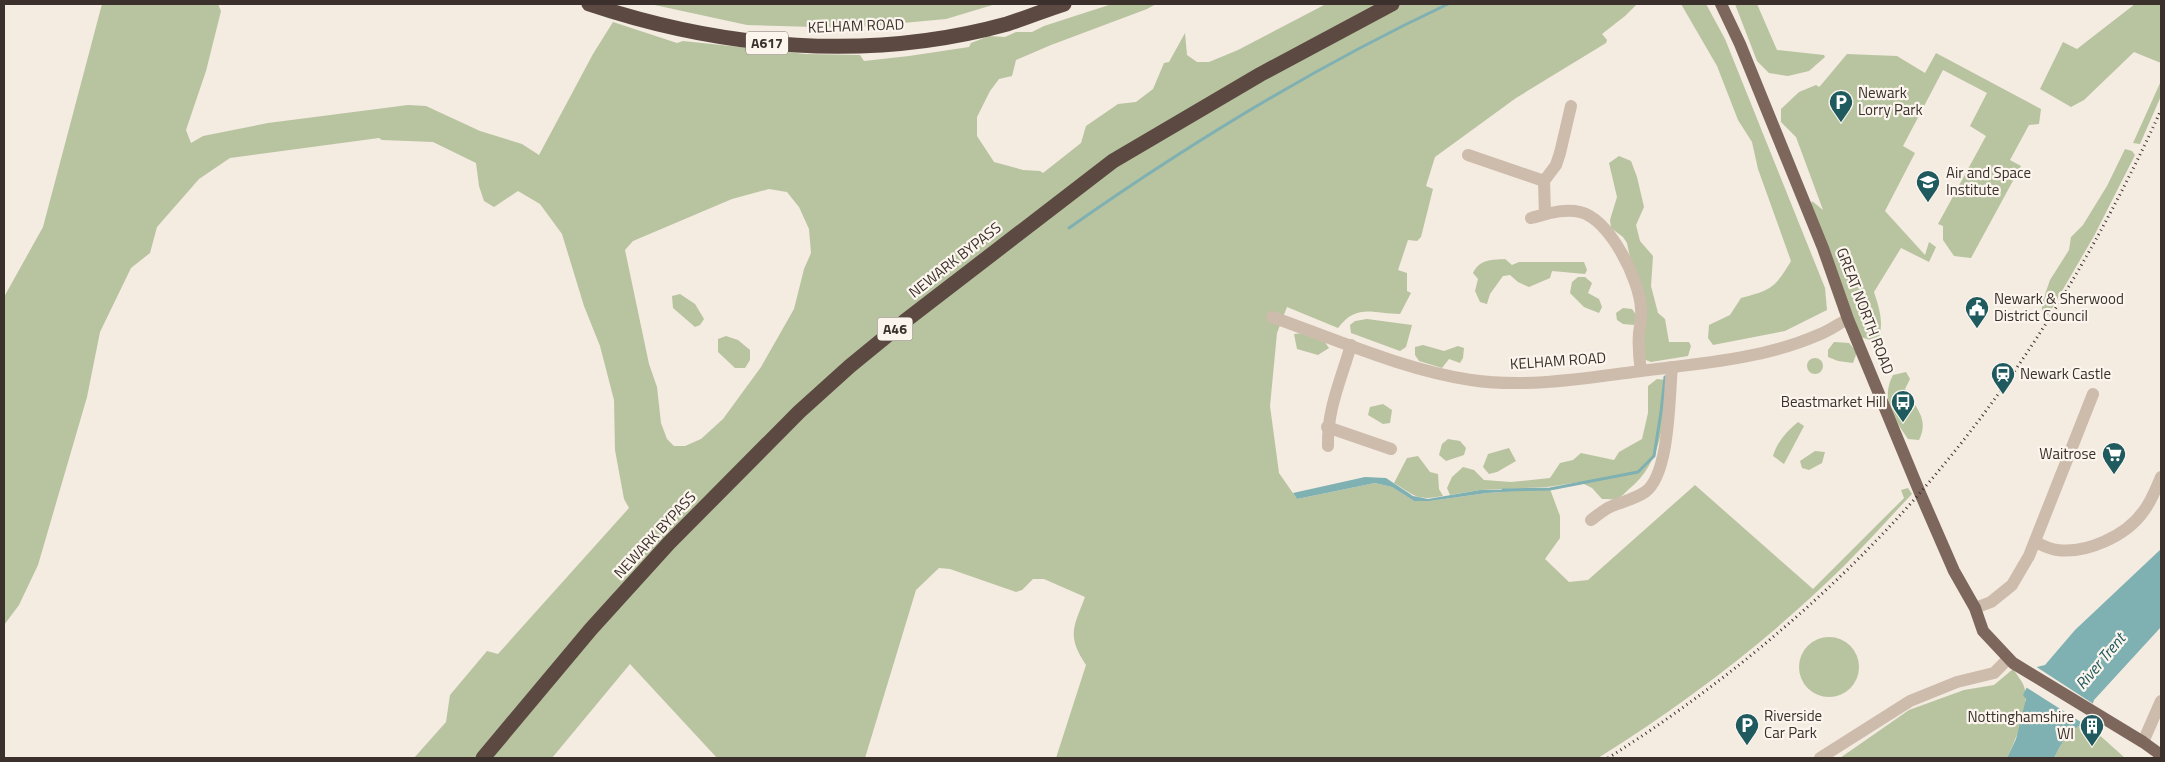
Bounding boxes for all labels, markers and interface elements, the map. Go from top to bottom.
street label: KELHAM ROAD [807,12,905,39]
road number: A617 [746,32,788,54]
place label: Newark Lorry Park [1858,81,1923,121]
parking icon: Newark Lorry Park [1828,89,1854,123]
place label: Air and Space Institute [1946,161,2031,201]
school or university icon: Air and Space Institute [1915,169,1941,203]
street label: NEWARK BYPASS [904,216,1006,303]
street label: GREAT NORTH ROAD [1831,244,1900,378]
place label: Newark & Sherwood District Council [1994,287,2124,327]
public building icon: Newark & Sherwood District Council [1964,295,1990,329]
road number: A46 [878,318,912,340]
street label: KELHAM ROAD [1509,346,1607,375]
station icon: Newark Castle [1990,361,2016,395]
place label: Newark Castle [2020,362,2111,385]
bus stop icon: Beastmarket Hill [1890,389,1916,423]
place label: Beastmarket Hill [1781,390,1886,413]
supermarket icon: Waitrose [2101,441,2127,475]
place label: Waitrose [2039,442,2096,465]
street label: NEWARK BYPASS [608,486,701,583]
water label: River Trent [2069,626,2132,694]
place label: Riverside Car Park [1764,704,1822,744]
place label: Nottinghamshire WI [1967,705,2074,745]
parking icon: Riverside Car Park [1734,712,1760,746]
building icon: Nottinghamshire WI [2079,713,2105,747]

